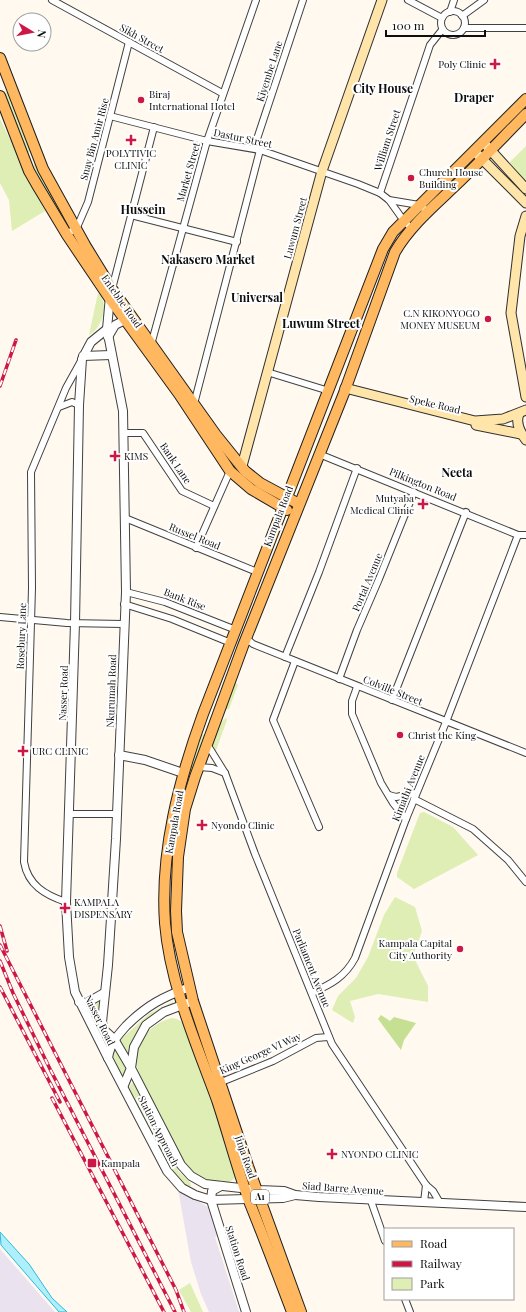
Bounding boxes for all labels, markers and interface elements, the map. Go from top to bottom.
north arrow [12,12,52,52]
scale bar [386,12,485,38]
text: 100 m [392,17,425,33]
street label: Sikh Street [117,20,167,56]
text: N [34,29,50,39]
street label: Kiyembe Lane [253,39,285,103]
place label: Poly Clinic [438,57,486,71]
marker: Poly Clinic [489,58,501,70]
district label: City House [353,80,413,96]
place label: Biraj International Hotel [149,87,235,113]
district label: Draper [454,89,494,105]
marker: Biraj International Hotel [136,95,146,105]
street label: Snay Bin Amir Rise [76,96,112,182]
street label: William Street [370,107,404,173]
street label: Dastur Street [212,125,274,151]
marker: POLYTIVIC CLINIC [125,134,137,146]
street label: Market Street [173,140,203,203]
place label: POLYTIVIC CLINIC [106,146,156,172]
place label: Church House Building [419,165,483,191]
marker: Church House Building [406,173,416,183]
street label: Luwum Street [280,195,310,260]
district label: Hussein [120,201,166,217]
district label: Nakasero Market [161,251,256,267]
street label: Entebbe Road [98,271,146,331]
district label: Universal [231,289,283,305]
place label: C.N KIKONYOGO MONEY MUSEUM [400,306,480,332]
marker: C.N KIKONYOGO MONEY MUSEUM [483,314,493,324]
district label: Luwum Street [282,315,361,331]
street label: Speke Road [408,391,462,417]
street label: Bank Lane [157,440,195,486]
place label: KIMS [124,449,148,463]
marker: KIMS [109,450,121,462]
street label: Pilkington Road [387,464,459,504]
district label: Neeta [442,464,473,480]
street label: Kampala Road [260,483,296,548]
place label: Mutyaba Medical Clinic [350,491,414,517]
marker: Mutyaba Medical Clinic [417,498,429,510]
street label: Russel Road [167,519,223,553]
street label: Portal Avenue [348,551,386,613]
street label: Bank Rise [162,585,208,613]
street label: Rosebury Lane [13,603,29,669]
street label: Nkurumah Road [103,654,119,728]
street label: Nasser Road [55,665,71,721]
street label: Colville Street [361,672,425,708]
place label: Christ the King [408,728,477,742]
marker: Christ the King [395,730,405,740]
place label: URC CLINIC [32,744,88,758]
marker: URC CLINIC [17,745,29,757]
street label: Kimathi Avenue [388,753,428,823]
street label: Kampala Road [162,789,186,855]
place label: Nyondo Clinic [211,818,275,832]
marker: Nyondo Clinic [196,819,208,831]
place label: KAMPALA DISPENSARY [74,895,132,921]
marker: KAMPALA DISPENSARY [59,902,71,914]
street label: Parliament Avenue [290,926,334,1010]
place label: Kampala Capital City Authority [379,936,452,962]
marker: Kampala Capital City Authority [455,944,465,954]
street label: Nasser Road [81,992,119,1048]
street label: King George VI Way [217,1029,303,1077]
street label: Station Approach [135,1093,183,1169]
street label: Jinja Road [232,1133,260,1181]
place label: NYONDO CLINIC [341,1147,419,1161]
marker: NYONDO CLINIC [326,1148,338,1160]
place label: Kampala [101,1156,140,1170]
marker: Kampala [86,1157,98,1169]
street label: Siad Barre Avenue [302,1178,384,1198]
road number: A1 [251,1190,269,1204]
street label: Station Road [223,1224,254,1282]
legend [384,1228,514,1300]
text: Road [420,1235,447,1251]
text: Railway [420,1255,462,1271]
text: Park [420,1275,445,1291]

